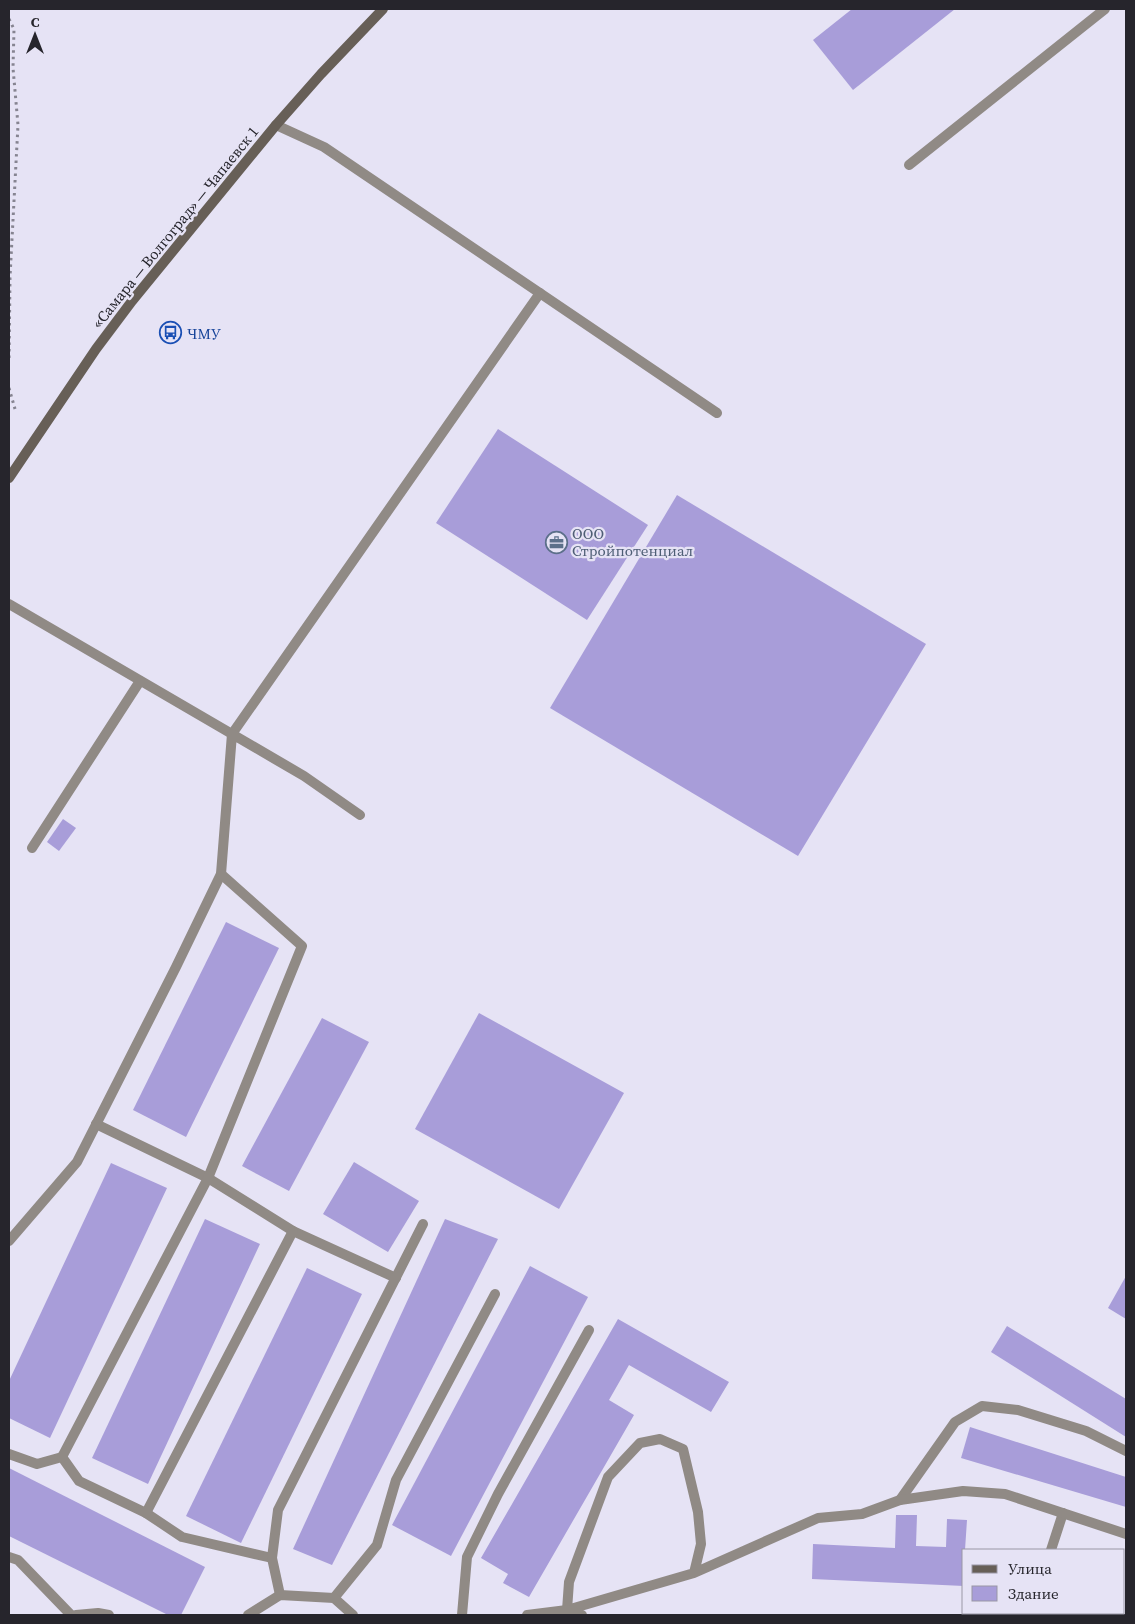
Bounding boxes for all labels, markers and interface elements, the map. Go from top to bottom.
north arrow [10,10,60,60]
text: С [31,12,40,32]
street label: «Самара — Волгоград» — Чапаевск 1 [87,122,263,332]
bus stop icon: ЧМУ [159,321,183,345]
place label: ЧМУ [187,323,221,344]
place label: ООО Стройпотенциал [572,523,693,561]
office icon: ООО Стройпотенциал [544,530,568,554]
legend [962,1549,1125,1614]
text: Улица [1008,1558,1052,1579]
text: Здание [1008,1583,1059,1604]

